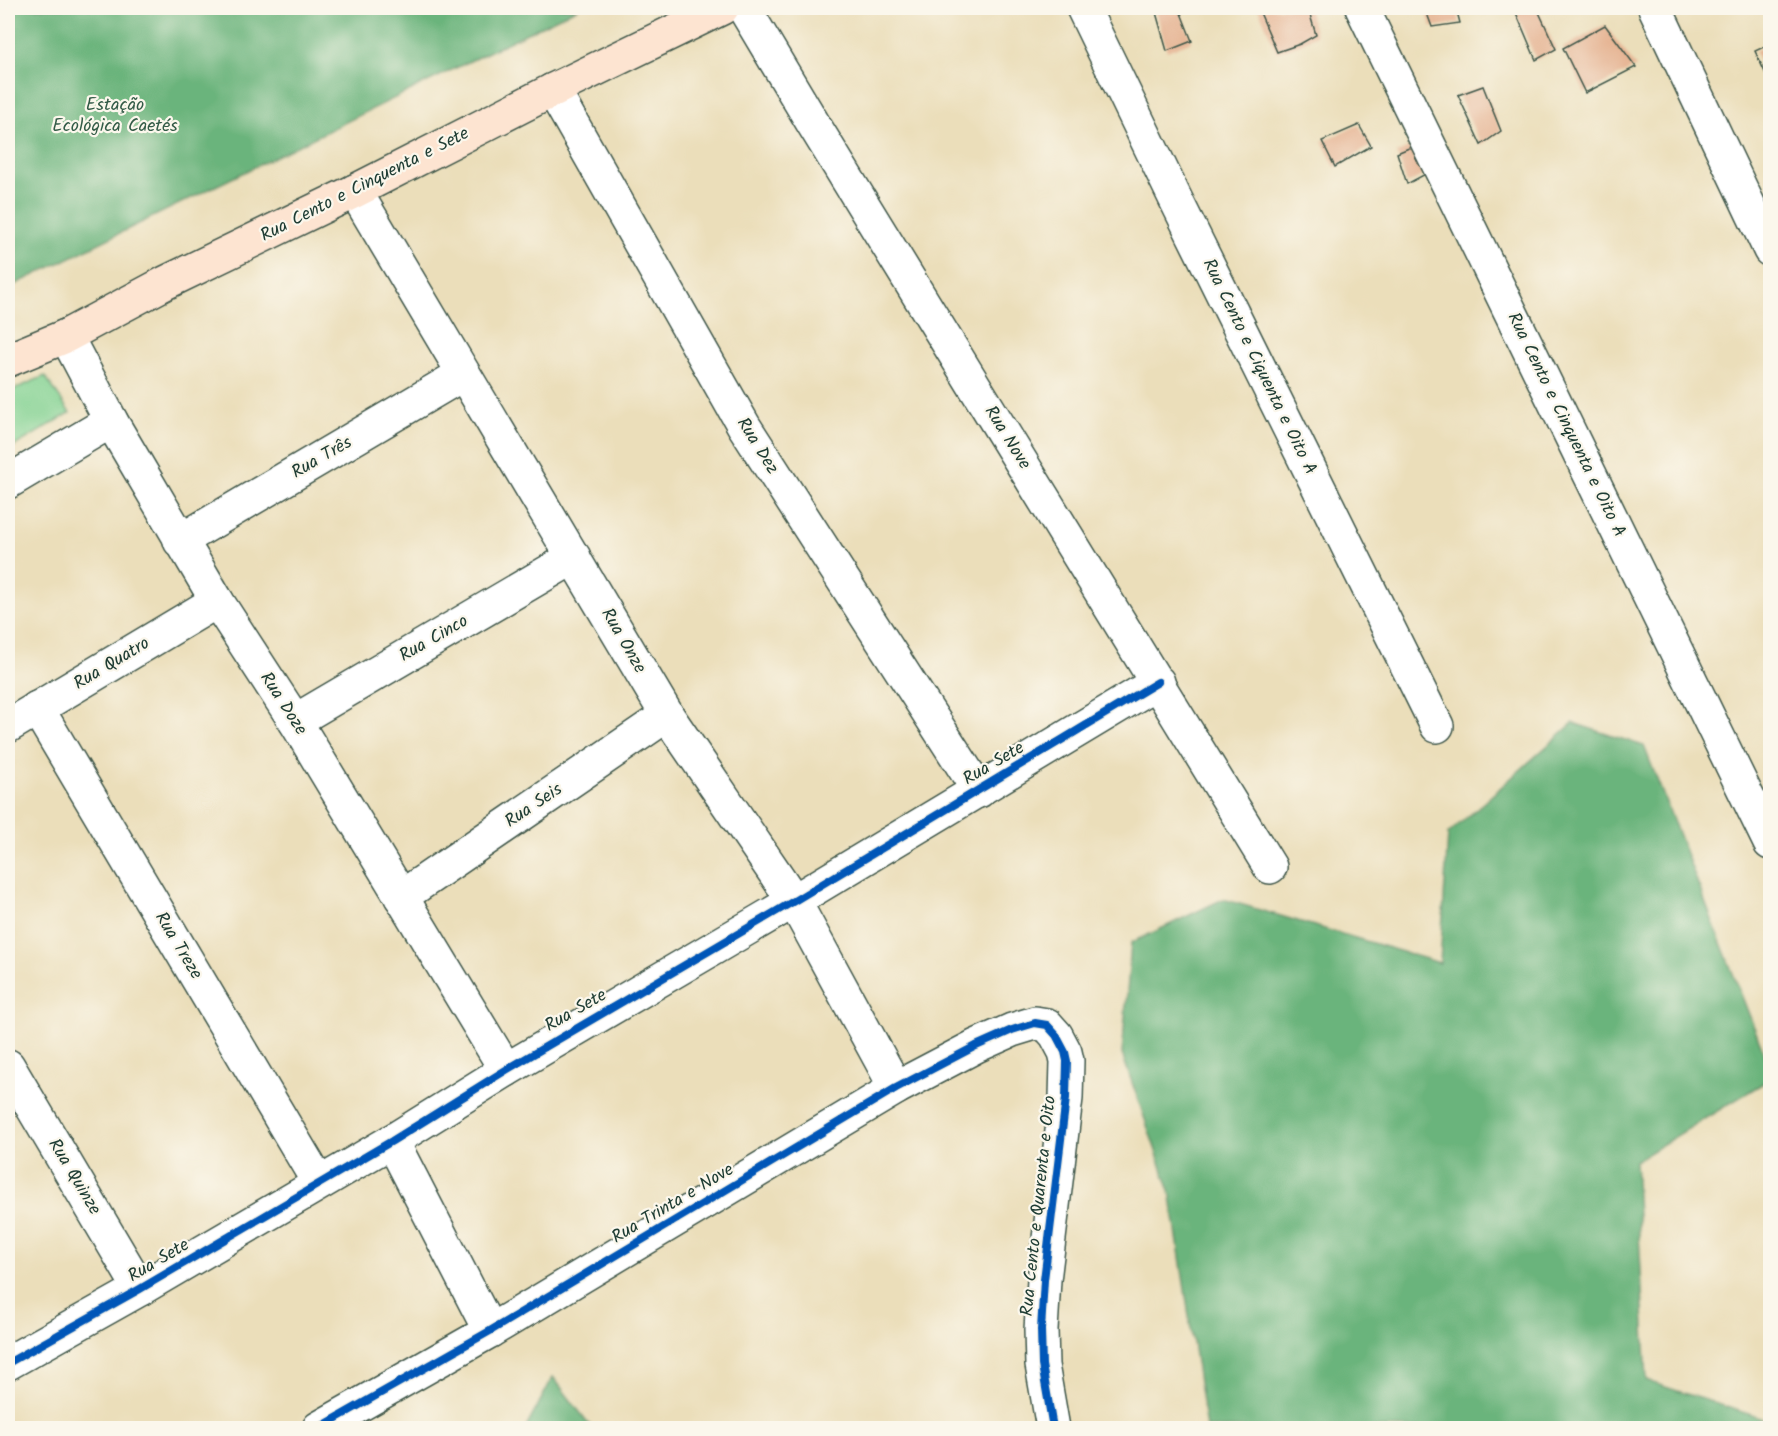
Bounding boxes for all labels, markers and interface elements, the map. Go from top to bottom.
park label: Estação Ecológica Caetés [52,91,178,141]
street label: Rua Cento e Cinquenta e Sete [255,120,475,250]
street label: Rua Cento e Ciquenta e Oito A [1194,254,1324,480]
street label: Rua Cento e Cinquenta e Oito A [1499,308,1633,542]
street label: Rua Nove [976,400,1038,476]
street label: Rua Dez [728,412,786,480]
street label: Rua Três [286,429,358,487]
street label: Rua Onze [593,603,653,679]
street label: Rua Cinco [394,608,474,670]
street label: Rua Quatro [68,630,156,698]
street label: Rua Doze [252,666,314,742]
street label: Rua Sete [958,734,1030,794]
street label: Rua Seis [499,776,569,836]
street label: Rua Treze [146,907,210,985]
street label: Rua Sete [539,982,613,1040]
street label: Rua Cento e Quarenta e Oito [1013,1094,1065,1318]
street label: Rua Quinze [40,1133,108,1221]
street label: Rua Trinta e Nove [606,1156,740,1252]
street label: Rua Sete [123,1231,195,1291]

